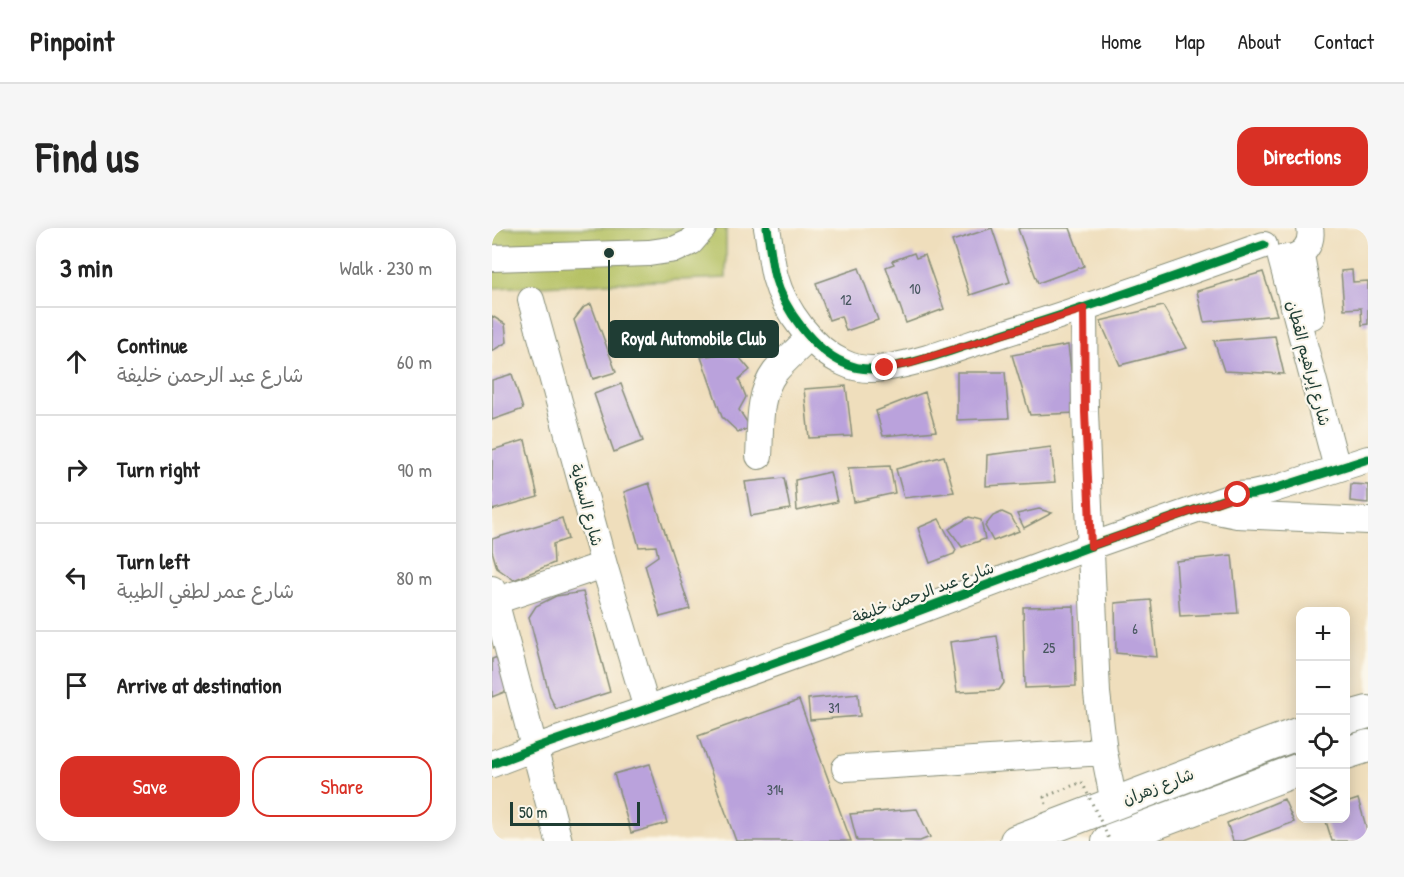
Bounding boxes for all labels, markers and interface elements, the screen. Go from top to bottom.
text: Pinpoint [30,22,114,60]
text: Home [1101,27,1142,56]
text: Map [1175,27,1205,56]
text: About [1238,27,1281,56]
text: Contact [1314,27,1374,56]
button: Directions [1237,127,1368,186]
text: Find us [36,128,139,185]
text: 3 min [60,250,113,285]
text: Walk · 230 m [340,254,432,281]
house number: 10 [909,279,921,298]
house number: 12 [840,290,852,309]
street label: شارع إبراهيم القطان [1280,298,1336,429]
callout: Royal Automobile Club [609,321,778,357]
text: Royal Automobile Club [622,326,767,352]
text: Continue [117,330,188,360]
icon: ahead [60,345,93,378]
text: 60 m [397,348,432,375]
route end [871,354,897,380]
text: شارع عبد الرحمن خليفة [117,361,303,388]
icon: right [60,453,93,486]
text: Turn right [117,454,200,484]
text: 90 m [398,456,432,483]
street label: شارع السقاية [564,461,609,549]
route start [1224,481,1250,507]
text: Turn left [117,546,190,576]
street label: شارع عبد الرحمن خليفة [849,556,997,629]
icon: left [60,561,93,594]
text: 80 m [396,564,432,591]
text: شارع عمر لطفي الطيبة [117,577,294,604]
map controls [1296,607,1350,823]
button: + [1296,607,1350,661]
house number: 6 [1132,619,1138,638]
house number: 25 [1043,638,1055,657]
button: − [1296,661,1350,715]
icon: arrive [60,669,93,702]
text: Arrive at destination [117,670,282,700]
house number: 31 [828,698,840,717]
button: locate [1296,715,1350,769]
button: Save [60,756,240,817]
button: Share [252,756,432,817]
street label: شارع زهران [1119,762,1197,811]
button: layers [1296,769,1350,823]
house number: 314 [767,780,783,799]
scale bar [510,799,640,826]
text: 50 m [519,801,548,823]

